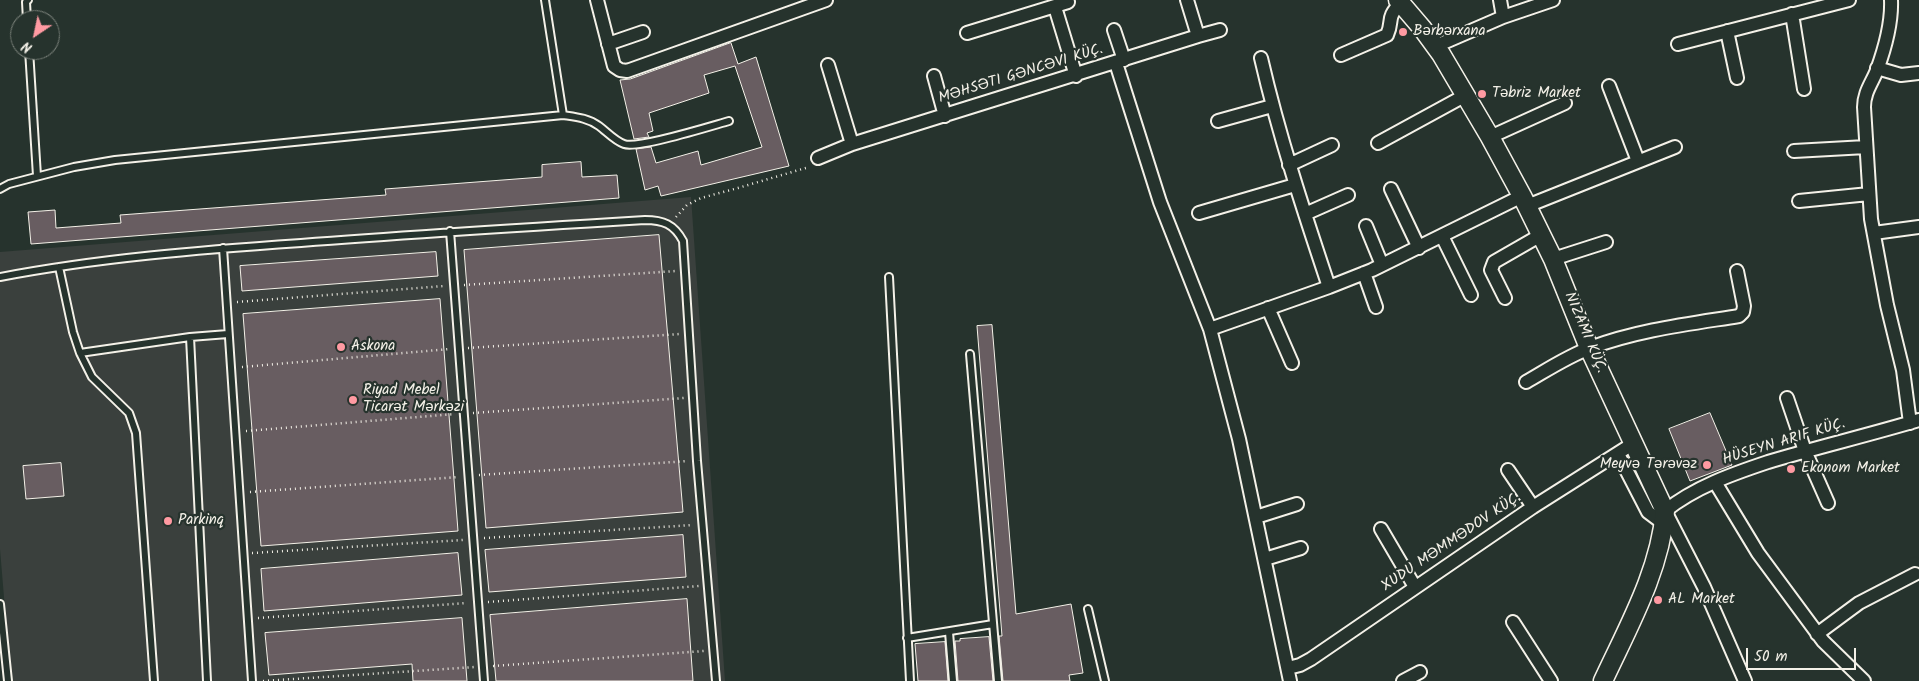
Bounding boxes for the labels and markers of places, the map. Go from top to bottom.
place label: Bərbərxana [1413,23,1486,41]
marker: Bərbərxana [1397,26,1409,38]
place label: Təbriz Market [1492,85,1581,103]
marker: Təbriz Market [1476,88,1488,100]
place label: Askona [351,338,395,356]
marker: Askona [335,341,347,353]
place label: Riyad Mebel Ticarət Mərkəzi [363,382,464,417]
marker: Riyad Mebel Ticarət Mərkəzi [347,394,359,406]
place label: Meyvə Tərəvəz [1600,456,1697,474]
marker: Meyvə Tərəvəz [1701,459,1713,471]
place label: Ekonom Market [1801,460,1900,478]
marker: Ekonom Market [1785,463,1797,475]
place label: Parkinq [178,512,224,530]
marker: Parkinq [162,515,174,527]
place label: AL Market [1668,591,1735,609]
marker: AL Market [1652,594,1664,606]

